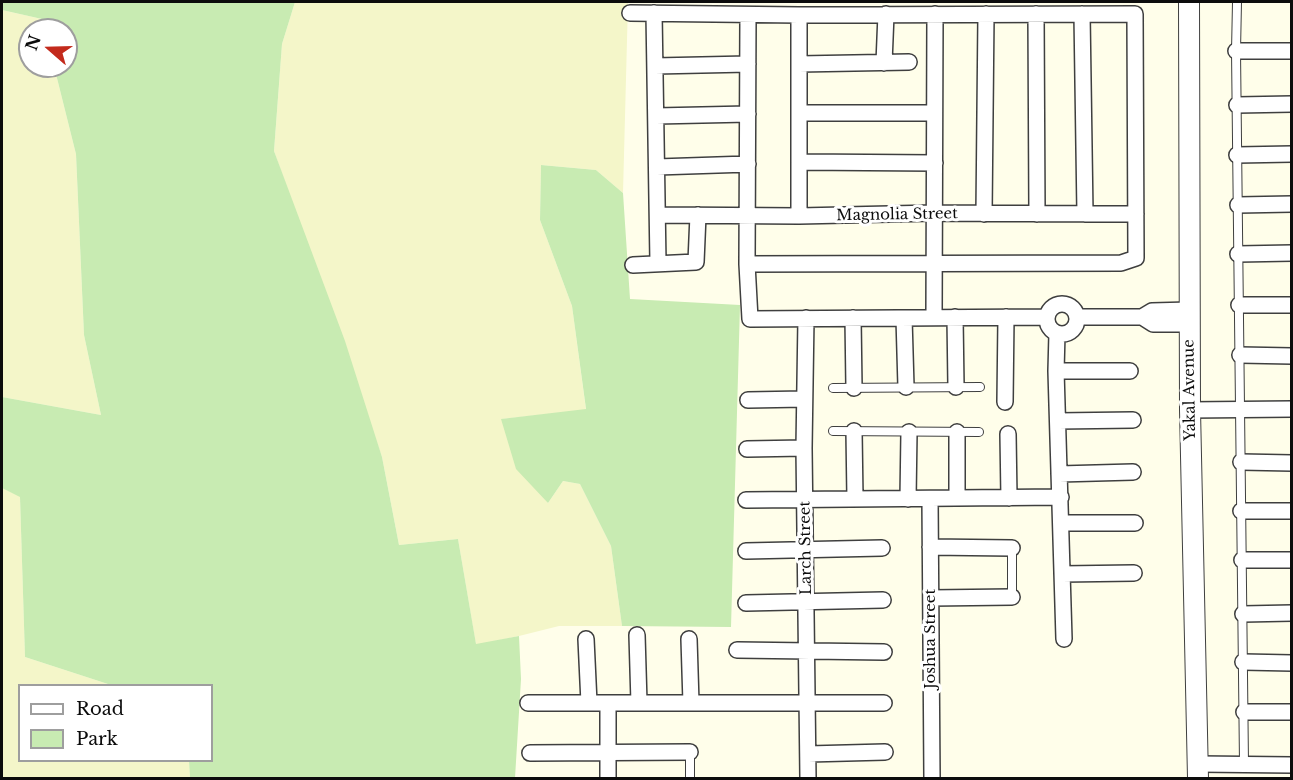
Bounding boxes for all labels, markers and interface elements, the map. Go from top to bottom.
north arrow [18,18,78,78]
text: N [21,32,45,53]
street label: Magnolia Street [836,205,958,225]
street label: Yakal Avenue [1180,339,1200,441]
street label: Larch Street [796,501,816,595]
street label: Joshua Street [922,589,940,689]
legend [18,684,213,762]
text: Road [76,698,124,720]
text: Park [76,728,118,750]

